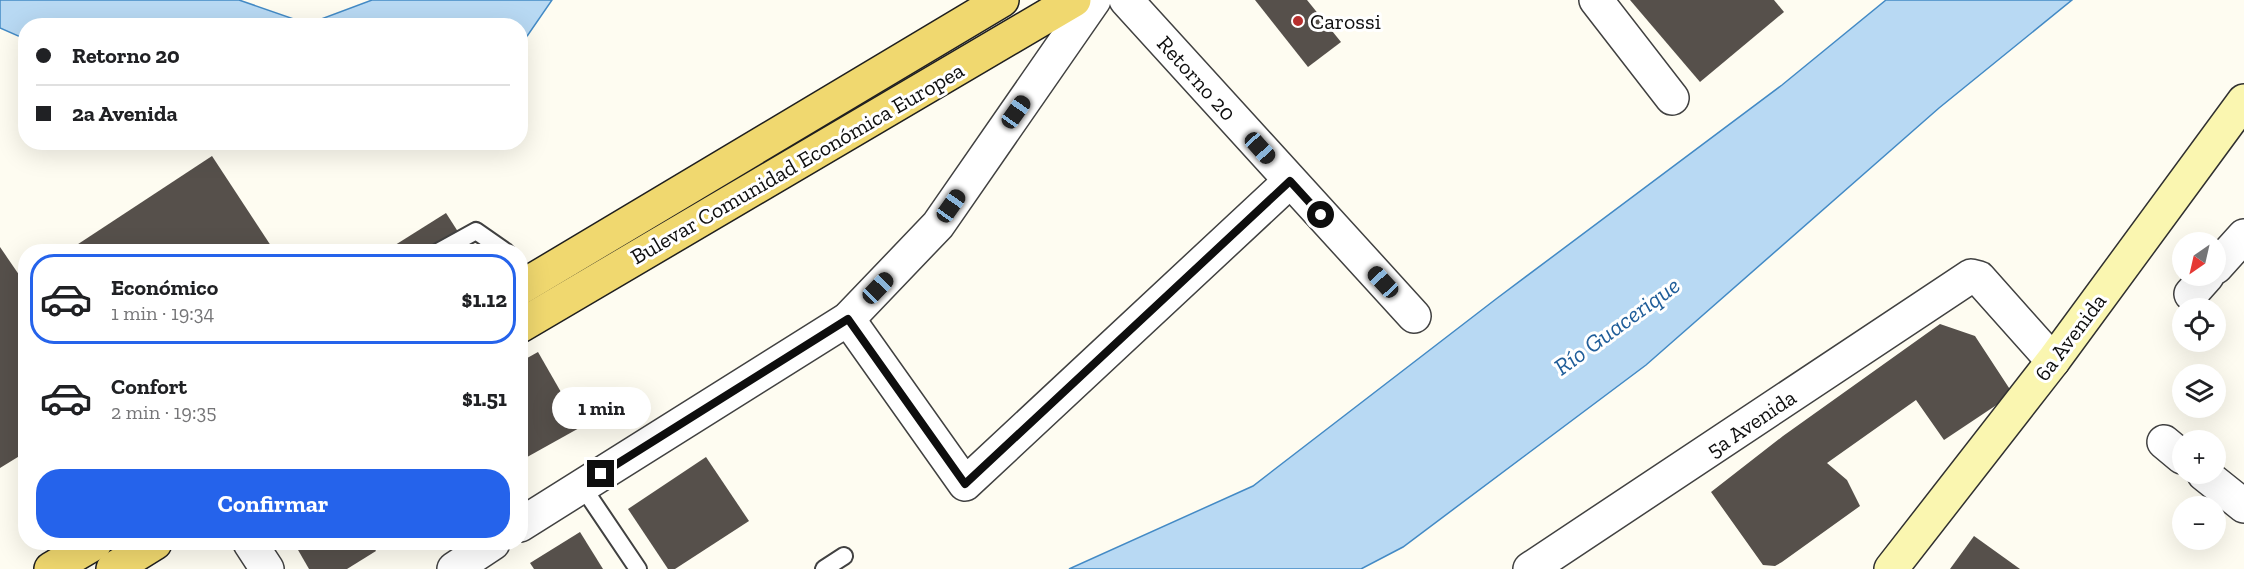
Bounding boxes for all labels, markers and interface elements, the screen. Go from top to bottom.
place label: Carossi [1310,8,1381,35]
marker: Carossi [1291,14,1305,28]
street label: Retorno 20 [1151,30,1242,126]
text: Retorno 20 [72,42,180,69]
street label: Bulevar Comunidad Económica Europea [626,56,969,270]
car [998,92,1034,132]
text: 2a Avenida [72,100,178,127]
car [1241,129,1279,167]
car [933,186,969,226]
route start [1307,201,1334,228]
north arrow [2172,232,2226,286]
map controls [2172,232,2226,550]
car [1364,263,1402,301]
car [859,269,897,307]
water label: Río Guacerique [1548,270,1685,381]
icon: car [39,272,93,326]
text: Económico [111,274,218,301]
text: $1.12 [462,286,507,313]
street label: 6a Avenida [2029,288,2112,386]
button: locate [2172,298,2226,352]
text: 1 min · 19:34 [111,301,214,325]
button: layers [2172,364,2226,418]
icon: car [39,371,93,425]
text: Confort [111,373,187,400]
street label: 5a Avenida [1701,383,1801,463]
text: $1.51 [462,385,507,412]
callout: 1 min [552,387,650,429]
text: 1 min [578,396,625,420]
text: 2 min · 19:35 [111,400,216,424]
button: + [2172,430,2226,484]
route end [587,460,614,487]
button: Confirmar [36,469,510,538]
button: − [2172,496,2226,550]

